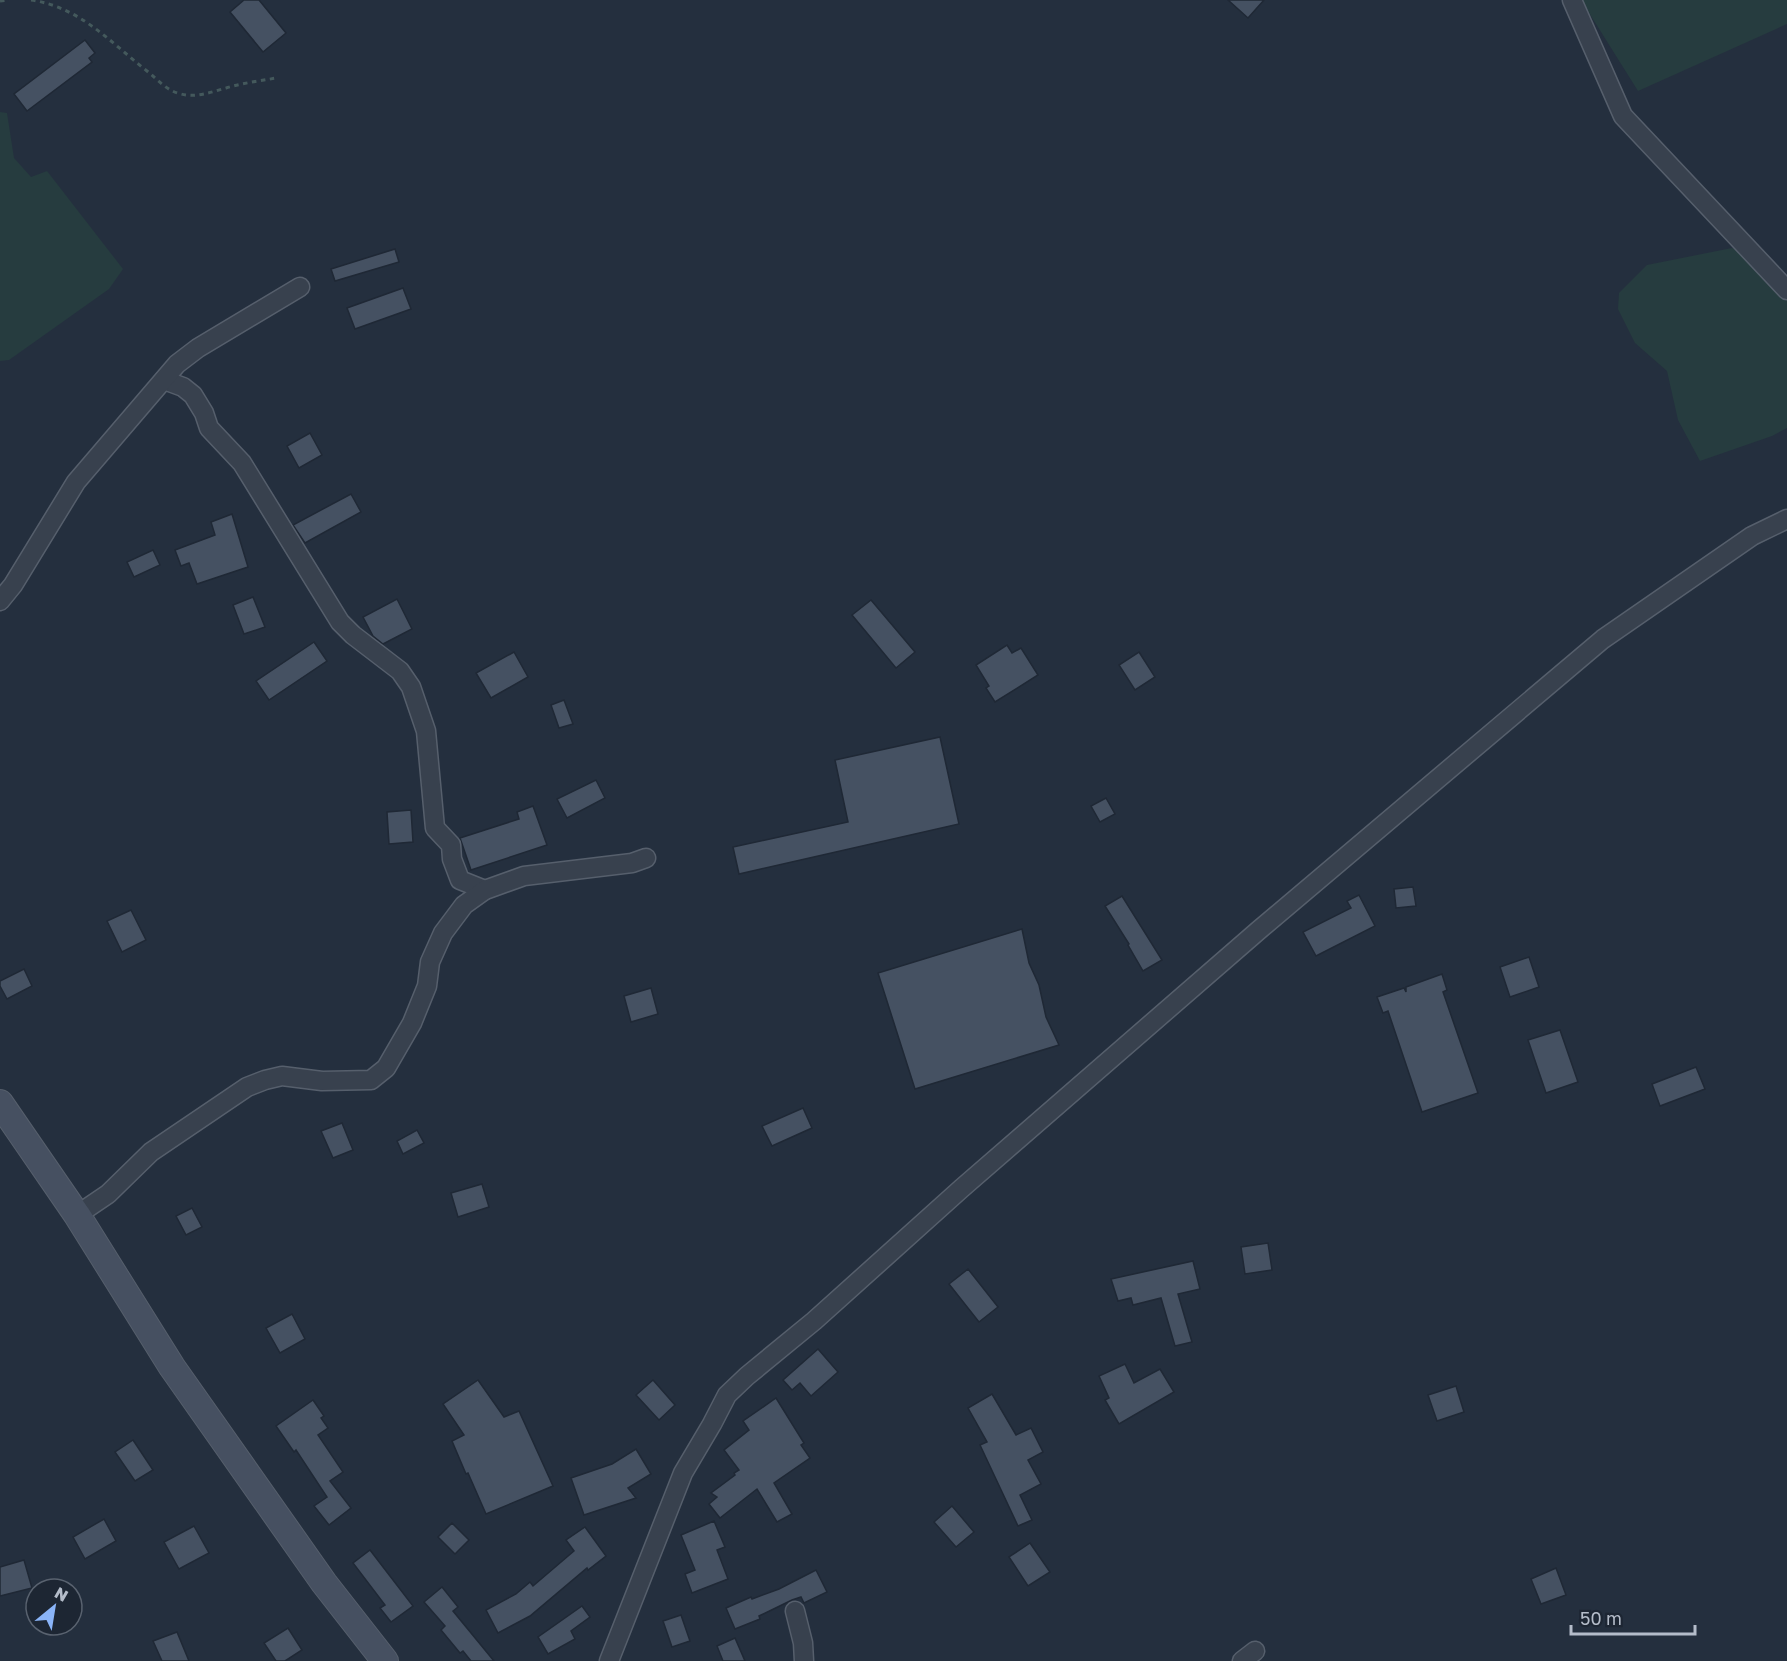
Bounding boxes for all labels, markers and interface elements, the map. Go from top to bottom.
north arrow [24,1577,84,1637]
text: N [51,1582,72,1606]
scale bar [1571,1598,1696,1636]
text: 50 m [1580,1607,1622,1629]

